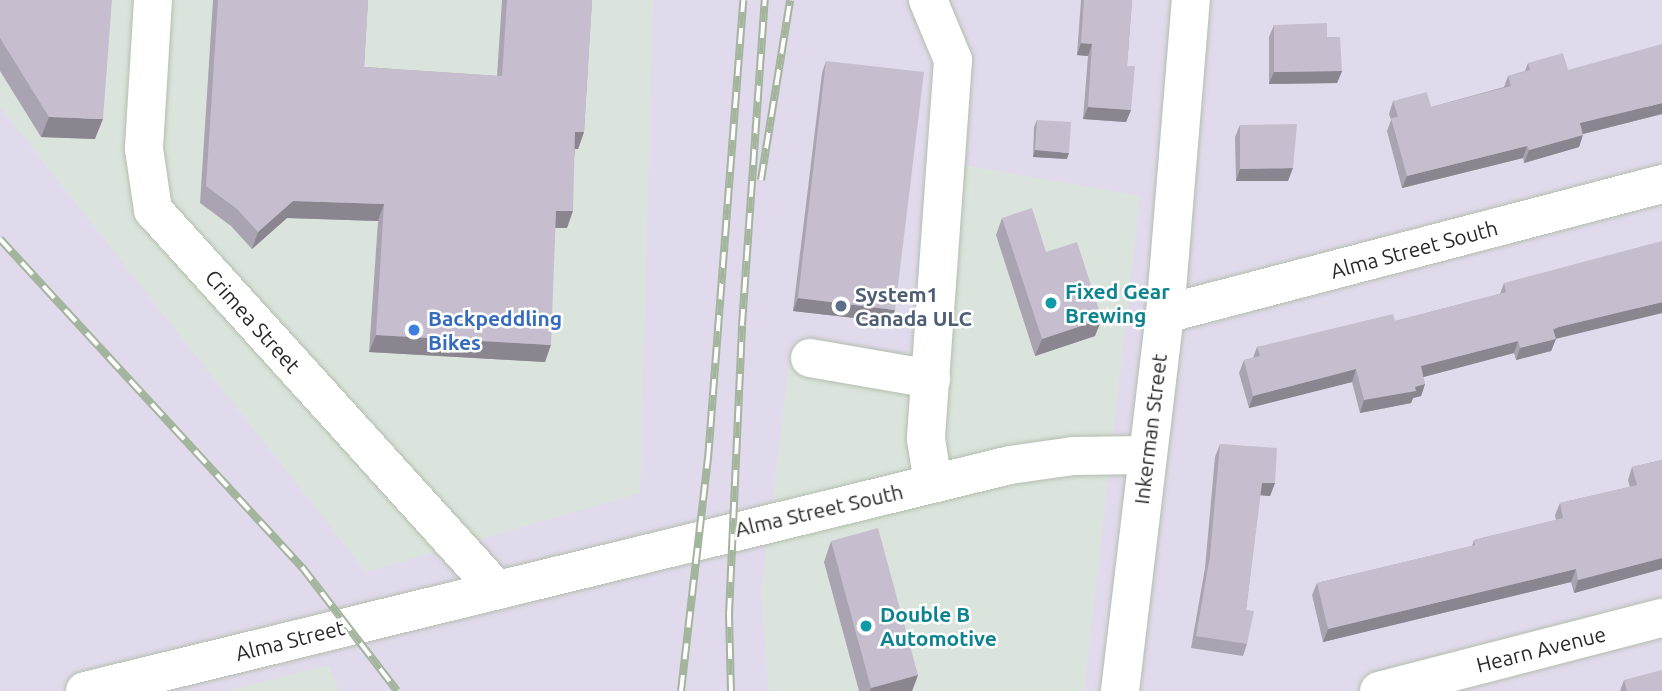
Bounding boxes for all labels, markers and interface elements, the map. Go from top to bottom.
street label: Alma Street South [1328,215,1500,283]
street label: Crimea Street [200,264,306,378]
place label: Fixed Gear Brewing [1065,278,1170,328]
place label: System1 Canada ULC [855,281,972,331]
marker: Fixed Gear Brewing [1043,295,1059,311]
marker: System1 Canada ULC [833,298,849,314]
place label: Backpeddling Bikes [428,305,562,355]
marker: Backpeddling Bikes [406,322,422,338]
street label: Inkerman Street [1128,352,1172,506]
street label: Alma Street South [732,478,906,542]
place label: Double B Automotive [880,601,997,651]
street label: Alma Street [233,614,347,666]
marker: Double B Automotive [858,618,874,634]
street label: Hearn Avenue [1474,621,1608,677]

